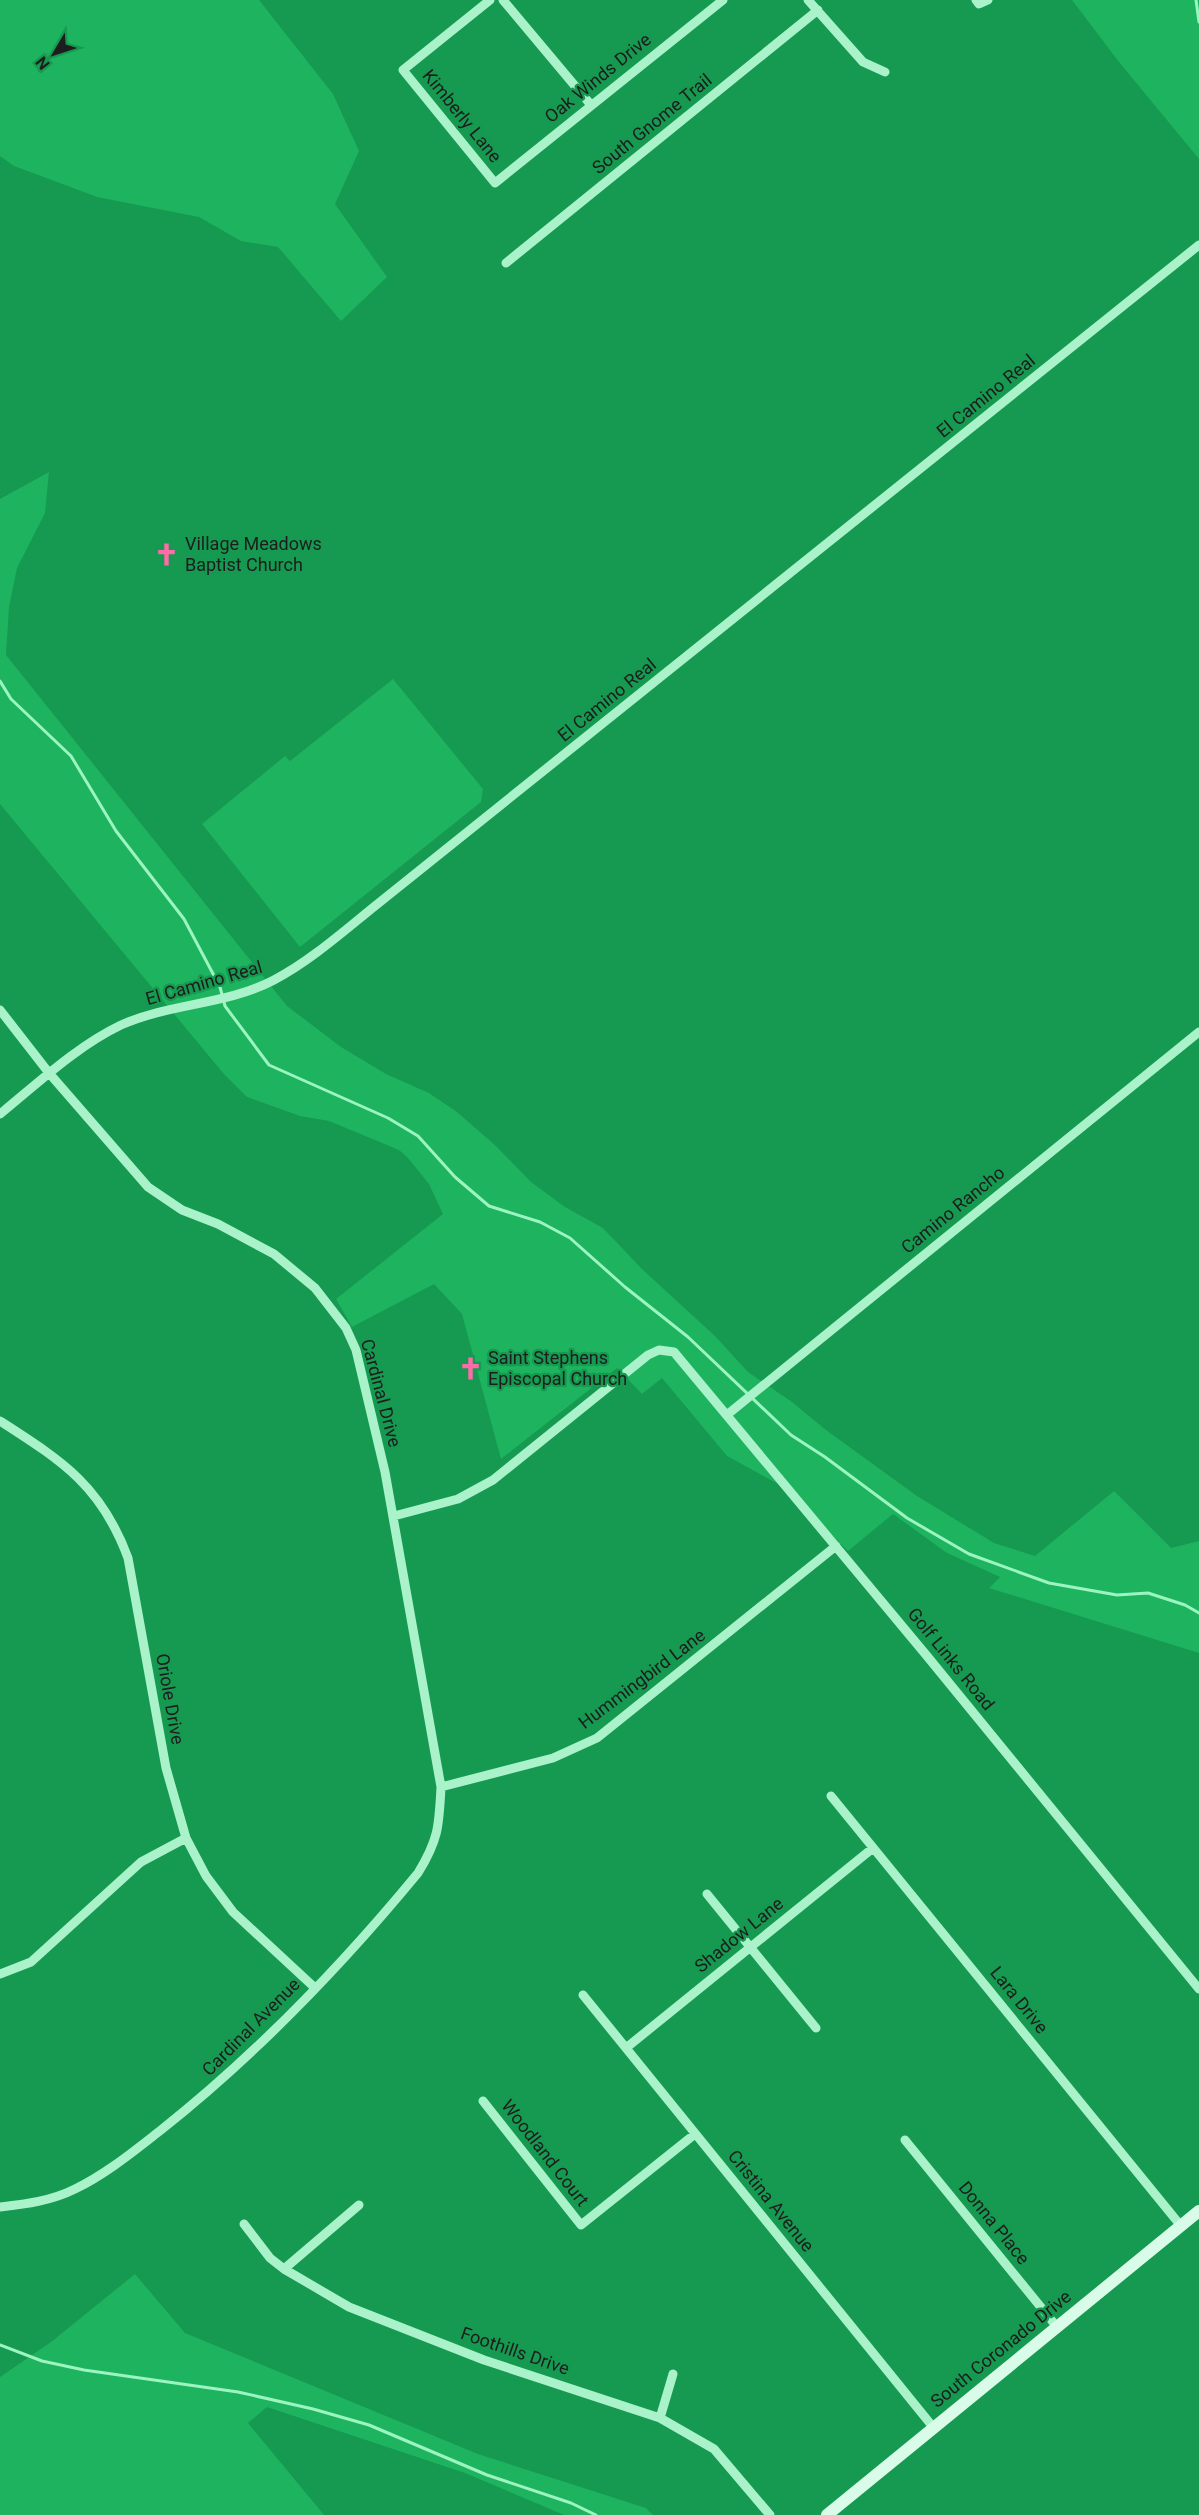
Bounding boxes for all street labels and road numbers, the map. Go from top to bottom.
street label: Oak Winds Drive [540,28,655,127]
street label: Kimberly Lane [418,65,506,166]
street label: South Gnome Trail [588,69,716,178]
street label: El Camino Real [932,350,1039,442]
street label: El Camino Real [553,654,660,746]
street label: El Camino Real [143,956,265,1009]
street label: Camino Rancho [897,1162,1009,1258]
street label: Cardinal Drive [357,1337,406,1449]
street label: Golf Links Road [904,1603,999,1714]
street label: Hummingbird Lane [574,1624,709,1733]
street label: Oriole Drive [152,1652,189,1746]
street label: Shadow Lane [690,1893,787,1977]
street label: Lara Drive [986,1962,1053,2037]
street label: Cardinal Avenue [197,1973,304,2080]
street label: Woodland Court [497,2095,594,2210]
street label: Cristina Avenue [724,2146,819,2256]
street label: Donna Place [955,2177,1034,2268]
street label: South Coronado Drive [926,2286,1075,2412]
street label: Foothills Drive [458,2322,572,2379]

